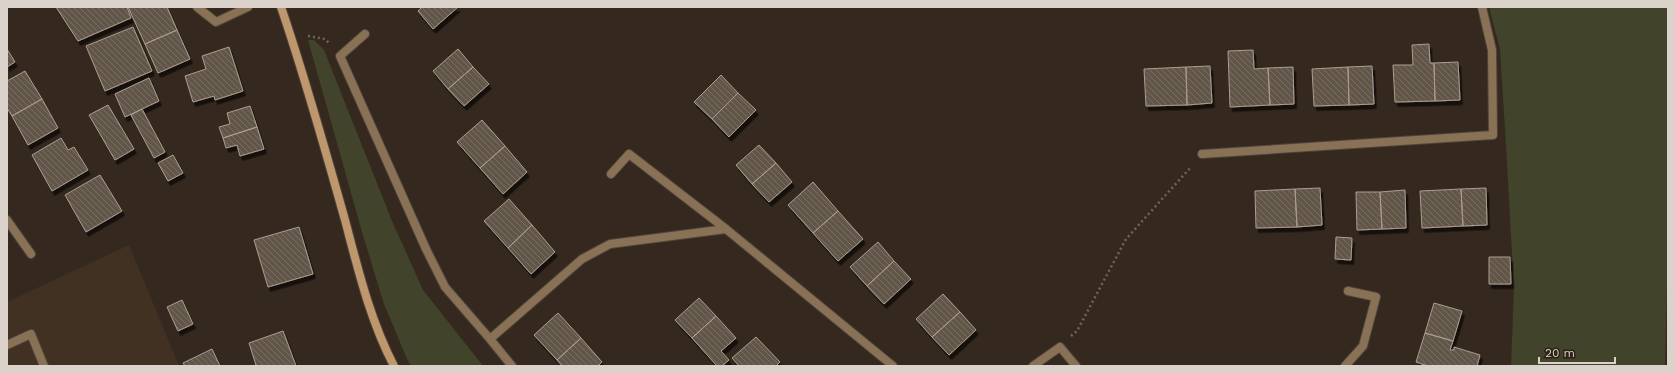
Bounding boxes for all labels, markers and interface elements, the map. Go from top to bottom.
scale bar [1539,339,1615,365]
text: 20 m [1545,346,1575,360]

